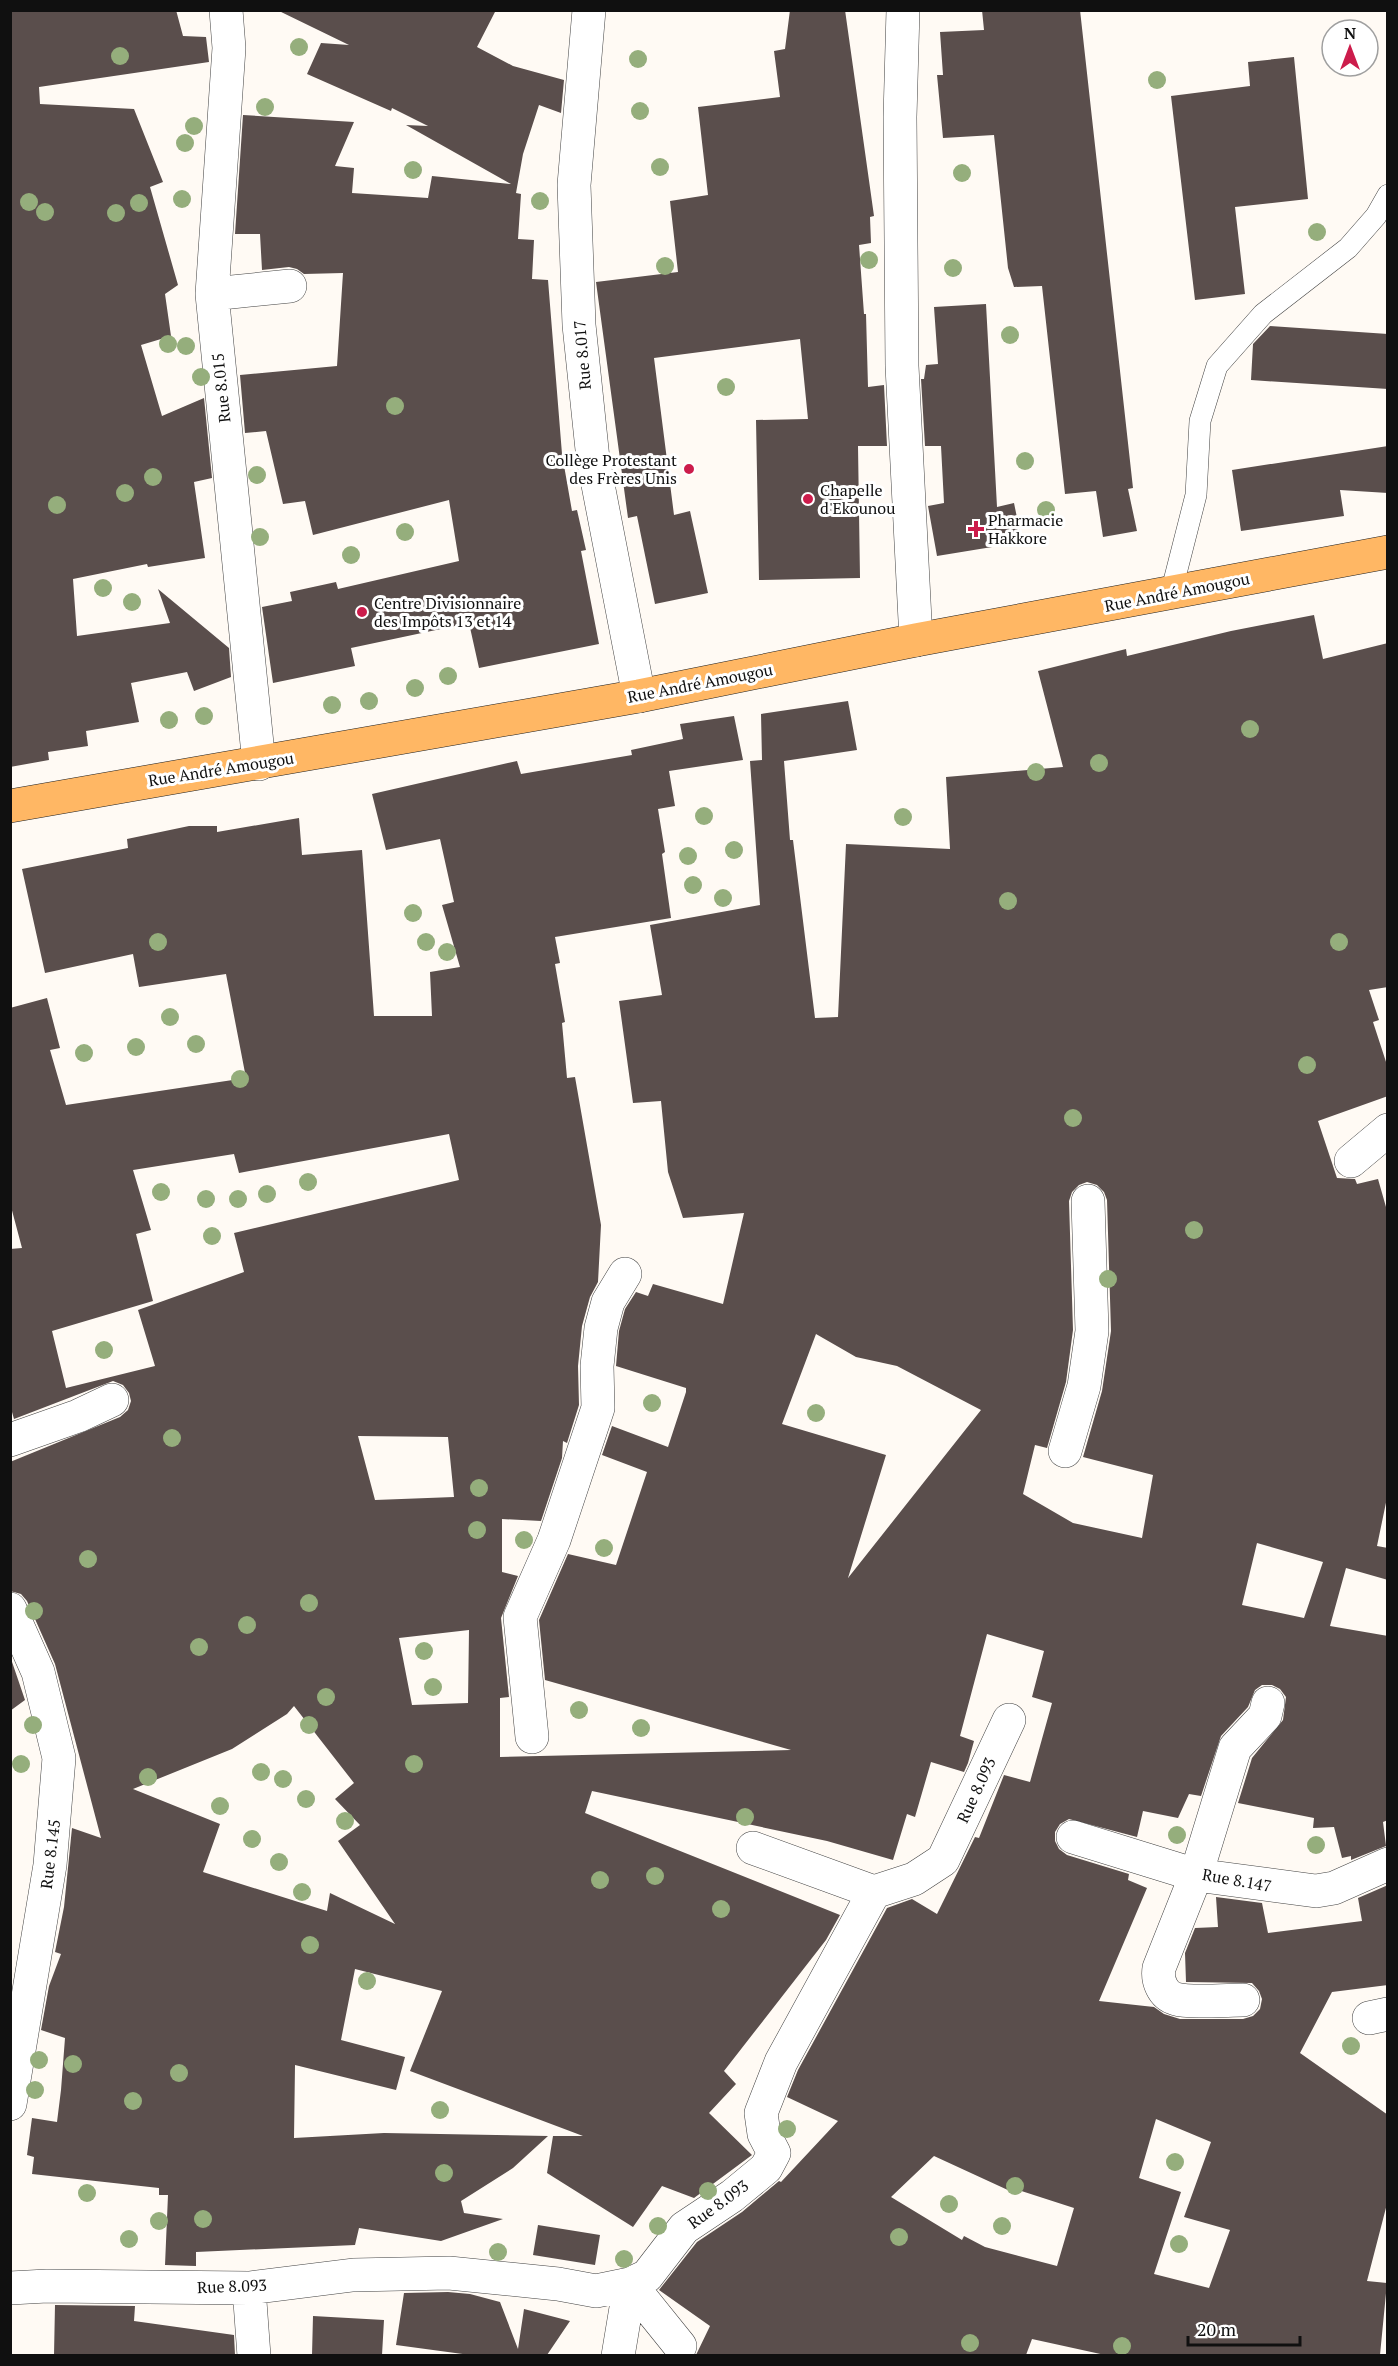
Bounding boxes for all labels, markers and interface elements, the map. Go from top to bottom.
north arrow [1320,18,1380,78]
text: N [1344,22,1356,44]
street label: Rue 8.017 [568,319,596,391]
street label: Rue 8.015 [206,352,236,424]
place label: Collège Protestant des Frères Unis [545,449,677,489]
marker: Collège Protestant des Frères Unis [682,462,696,476]
place label: Chapelle d'Ekounou [820,479,895,519]
marker: Chapelle d'Ekounou [801,492,815,506]
place label: Pharmacie Hakkore [988,509,1063,549]
marker: Pharmacie Hakkore [969,522,983,536]
street label: Rue André Amougou [1103,567,1251,617]
place label: Centre Divisionnaire des Impôts 13 et 14 [374,592,521,632]
marker: Centre Divisionnaire des Impôts 13 et 14 [355,605,369,619]
street label: Rue André Amougou [626,658,774,708]
street label: Rue André Amougou [147,747,295,791]
street label: Rue 8.093 [951,1754,1001,1826]
street label: Rue 8.145 [35,1818,65,1890]
street label: Rue 8.147 [1201,1863,1273,1897]
street label: Rue 8.093 [683,2175,753,2233]
street label: Rue 8.093 [197,2274,267,2298]
scale bar [1188,2309,1300,2347]
text: 20 m [1197,2317,1237,2341]

